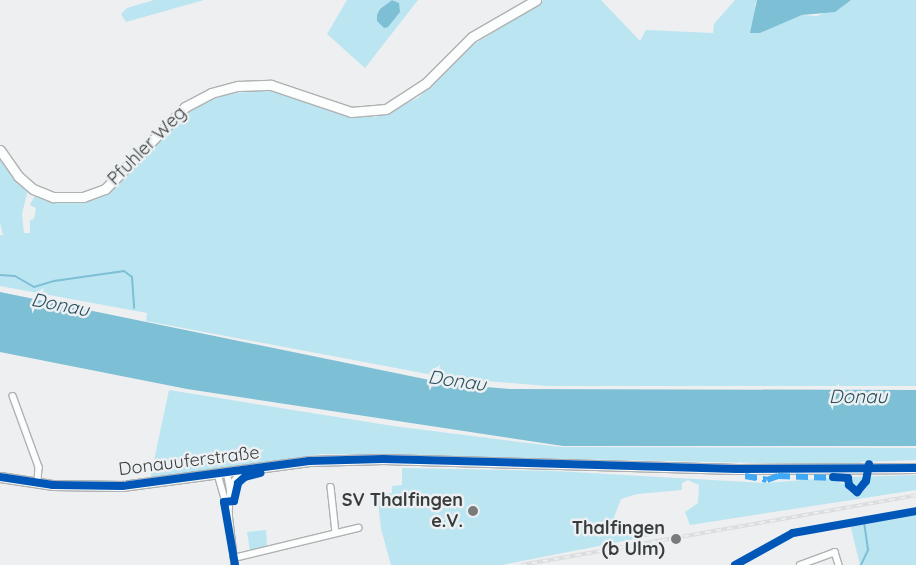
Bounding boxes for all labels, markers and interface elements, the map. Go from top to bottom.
street label: Pfuhler Weg [103,102,191,190]
water label: Donau [29,288,91,322]
water label: Donau [426,366,488,396]
water label: Donau [829,386,887,408]
street label: Donauuferstraße [117,442,261,480]
place label: SV Thalfingen e.V. [342,490,463,532]
marker: SV Thalfingen e.V. [467,505,479,517]
place label: Thalfingen (b Ulm) [572,518,665,560]
marker: Thalfingen (b Ulm) [669,532,683,546]

